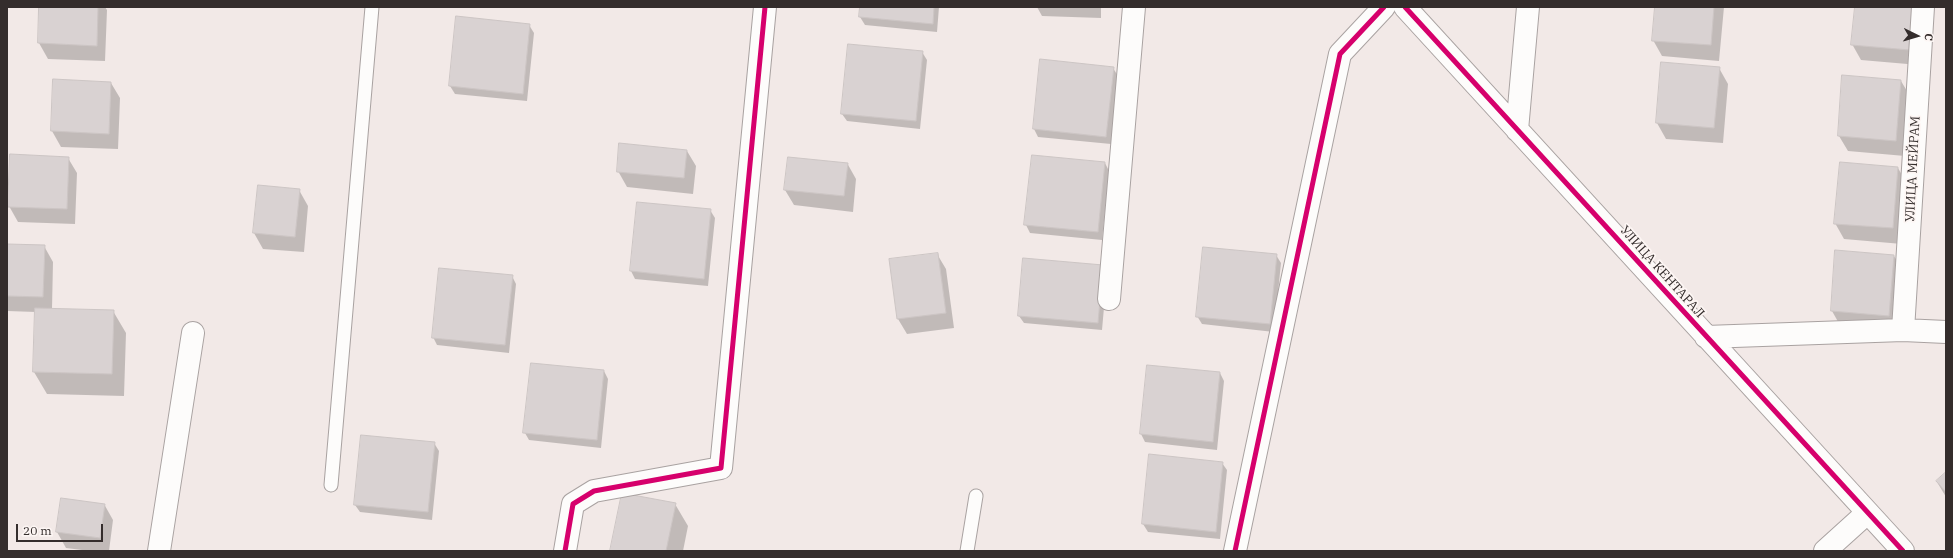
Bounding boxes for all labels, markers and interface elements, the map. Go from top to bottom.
north arrow [1897,16,1937,56]
text: С [1922,33,1936,41]
street label: УЛИЦА МЕЙРАМ [1902,116,1924,222]
street label: УЛИЦА КЕНТАРАЛ [1617,223,1707,321]
scale bar [18,516,105,542]
text: 20 m [23,523,52,538]

